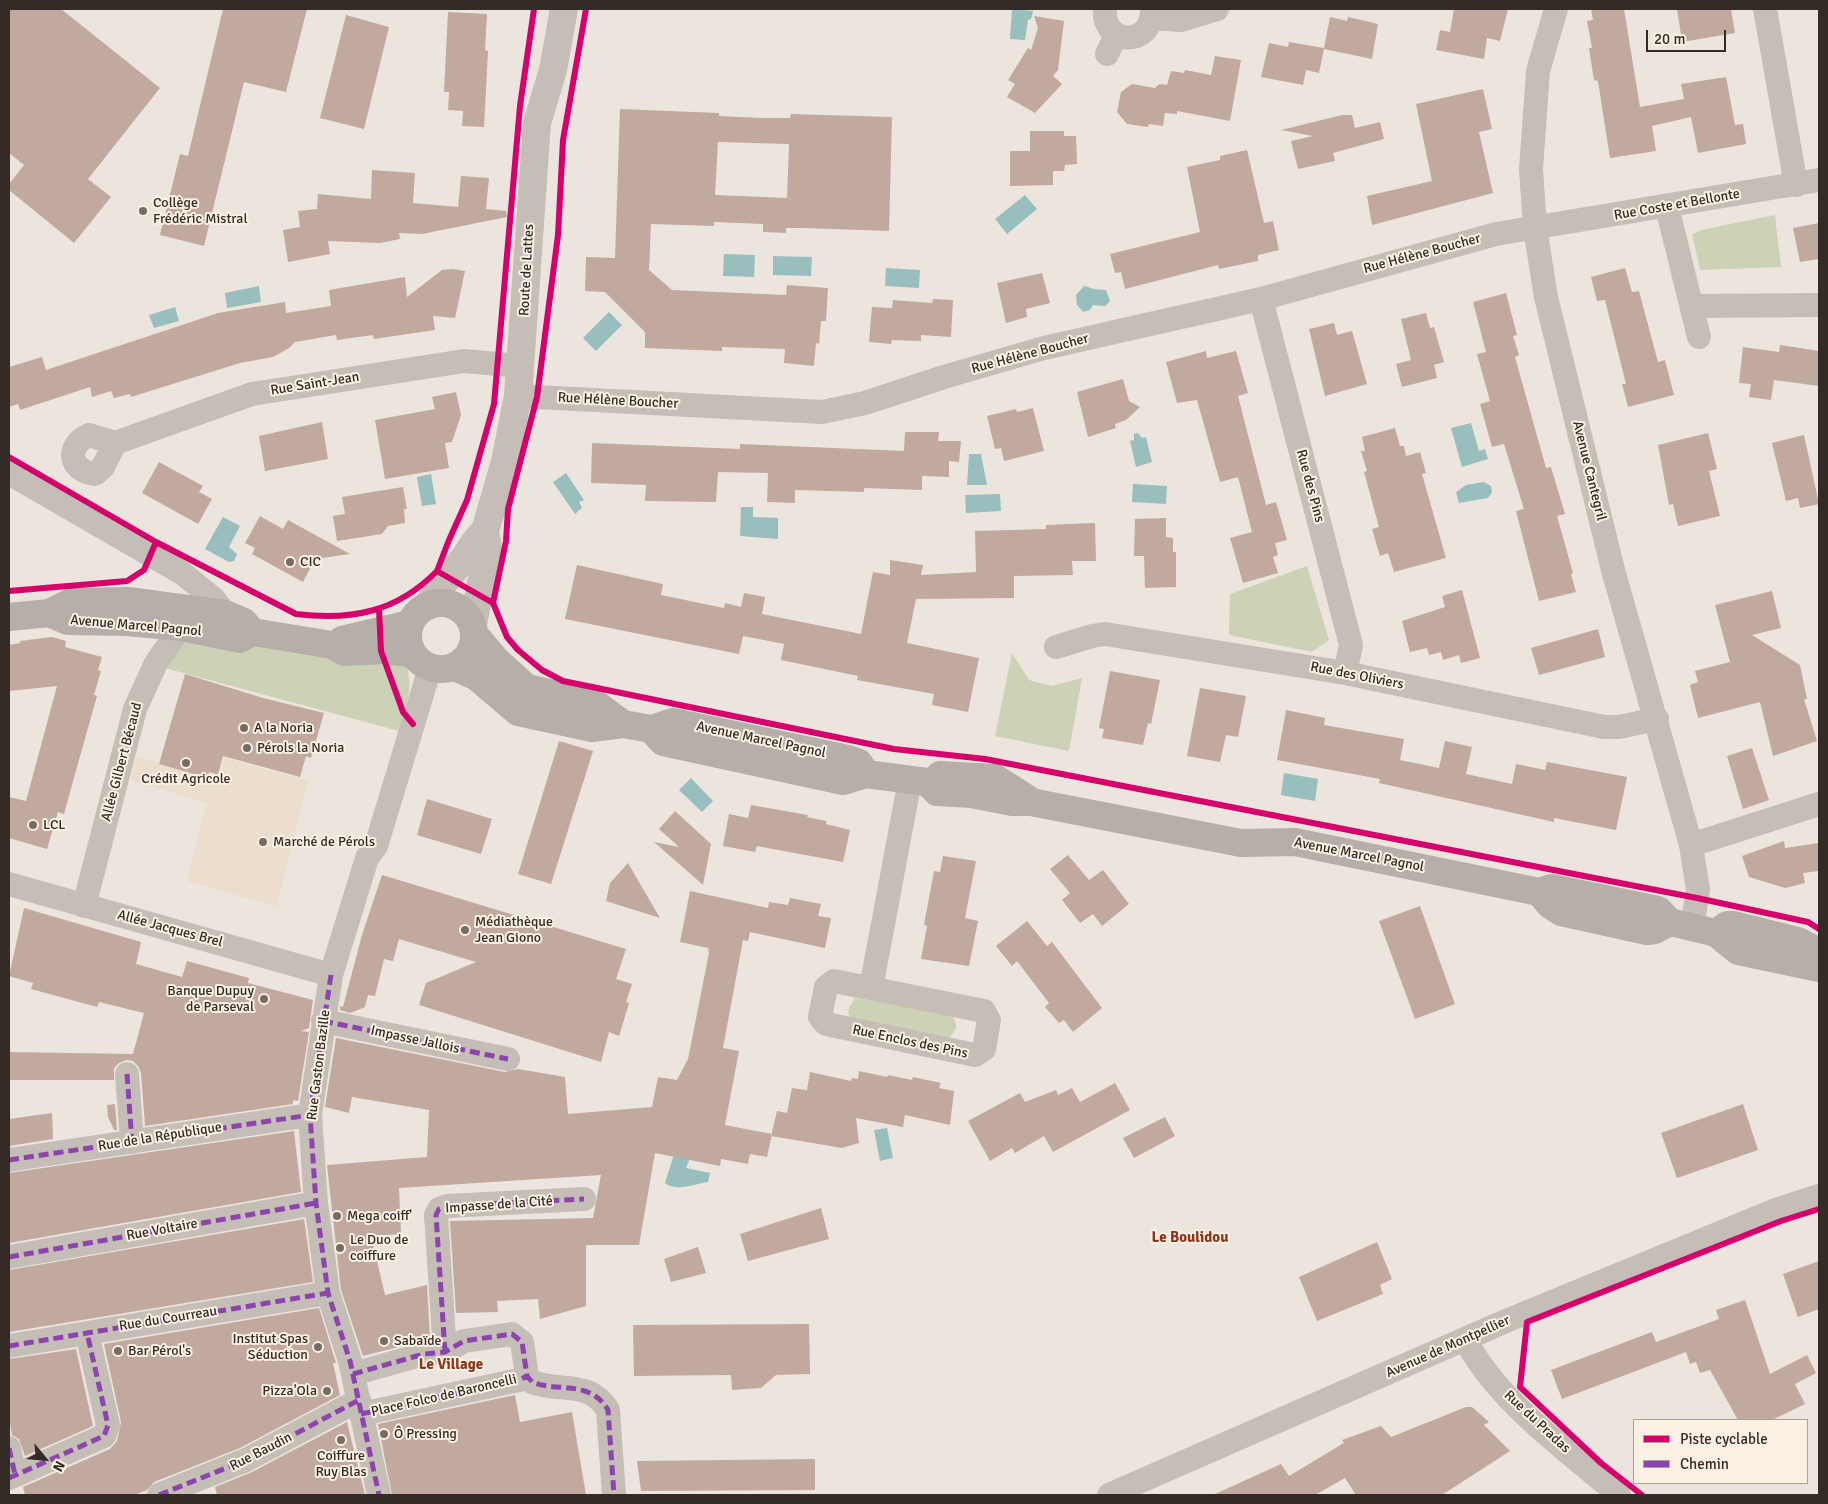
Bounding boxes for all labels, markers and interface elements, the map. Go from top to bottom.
scale bar [1648,20,1728,52]
text: 20 m [1654,30,1685,48]
street label: Rue Coste et Bellonte [1613,186,1741,224]
place label: Collège Frédéric Mistral [153,195,248,228]
marker: Collège Frédéric Mistral [137,205,149,217]
street label: Route de Lattes [516,223,538,317]
street label: Rue Hélène Boucher [1362,230,1482,278]
street label: Rue Hélène Boucher [970,330,1090,378]
street label: Rue Saint-Jean [269,369,361,399]
street label: Rue Hélène Boucher [557,389,679,413]
street label: Avenue Cantegril [1568,419,1610,523]
street label: Rue des Pins [1292,448,1328,524]
place label: CIC [300,554,321,570]
marker: CIC [284,556,296,568]
street label: Avenue Marcel Pagnol [70,612,202,640]
street label: Rue des Oliviers [1309,659,1405,693]
street label: Allée Gilbert Bécaud [98,701,146,823]
street label: Avenue Marcel Pagnol [695,718,827,762]
place label: A la Noria [254,720,313,736]
marker: A la Noria [238,722,250,734]
place label: Pérols la Noria [257,740,344,756]
marker: Pérols la Noria [241,742,253,754]
marker: Crédit Agricole [180,757,192,769]
place label: Crédit Agricole [141,771,231,787]
place label: LCL [43,817,66,833]
marker: LCL [27,819,39,831]
place label: Marché de Pérols [273,834,375,850]
street label: Avenue Marcel Pagnol [1293,834,1425,876]
marker: Marché de Pérols [257,836,269,848]
street label: Allée Jacques Brel [115,907,225,951]
place label: Médiathèque Jean Giono [475,914,553,946]
marker: Médiathèque Jean Giono [459,924,471,936]
place label: Banque Dupuy de Parseval [167,983,254,1016]
marker: Banque Dupuy de Parseval [258,993,270,1005]
street label: Rue Gaston Bazille [304,1009,334,1121]
street label: Impasse Jallois [369,1022,461,1058]
street label: Rue Enclos des Pins [851,1022,969,1062]
street label: Rue de la République [97,1119,223,1155]
street label: Impasse de la Cité [445,1193,553,1217]
place label: Mega coiff' [347,1208,412,1224]
marker: Mega coiff' [331,1210,343,1222]
street label: Rue Voltaire [125,1215,199,1245]
district label: Le Boulidou [1152,1229,1228,1247]
place label: Le Duo de coiffure [350,1232,409,1264]
marker: Le Duo de coiffure [334,1242,346,1254]
street label: Rue du Courreau [118,1303,218,1335]
street label: Avenue de Montpellier [1383,1312,1513,1382]
place label: Institut Spas Séduction [232,1331,308,1364]
place label: Sabaïde [394,1333,442,1349]
marker: Sabaïde [378,1335,390,1347]
marker: Institut Spas Séduction [312,1341,324,1353]
place label: Bar Pérol's [128,1343,191,1359]
marker: Bar Pérol's [112,1345,124,1357]
district label: Le Village [419,1356,483,1374]
street label: Place Folco de Baroncelli [370,1371,518,1421]
place label: Pizza'Ola [262,1383,317,1399]
marker: Pizza'Ola [321,1385,333,1397]
street label: Rue du Pradas [1500,1387,1574,1457]
legend [1633,1419,1808,1484]
place label: Ô Pressing [394,1426,457,1442]
marker: Ô Pressing [378,1428,390,1440]
street label: Rue Baudin [227,1429,295,1475]
text: Piste cyclable [1680,1430,1768,1448]
north arrow [20,1434,70,1484]
marker: Coiffure Ruy Blas [335,1434,347,1446]
place label: Coiffure Ruy Blas [315,1448,367,1480]
text: Chemin [1680,1455,1729,1473]
text: N [49,1458,68,1475]

